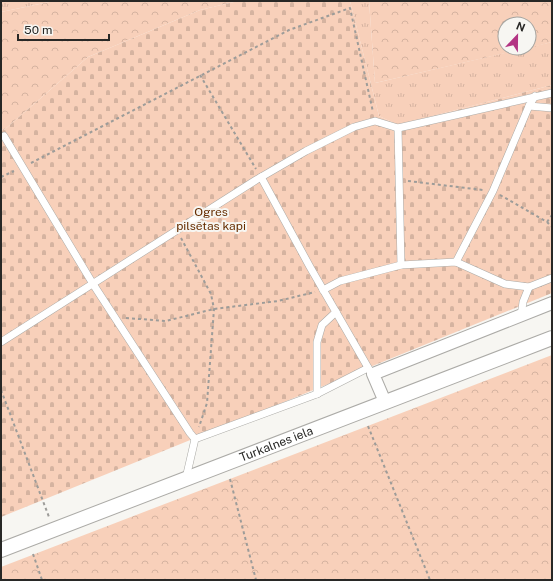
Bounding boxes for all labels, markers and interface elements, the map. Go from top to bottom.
scale bar [18,16,109,42]
north arrow [497,16,537,56]
text: N [515,20,527,34]
text: 50 m [24,23,52,37]
park label: Ogres pilsētas kapi [176,205,246,233]
street label: Turkalnes iela [238,424,315,465]

